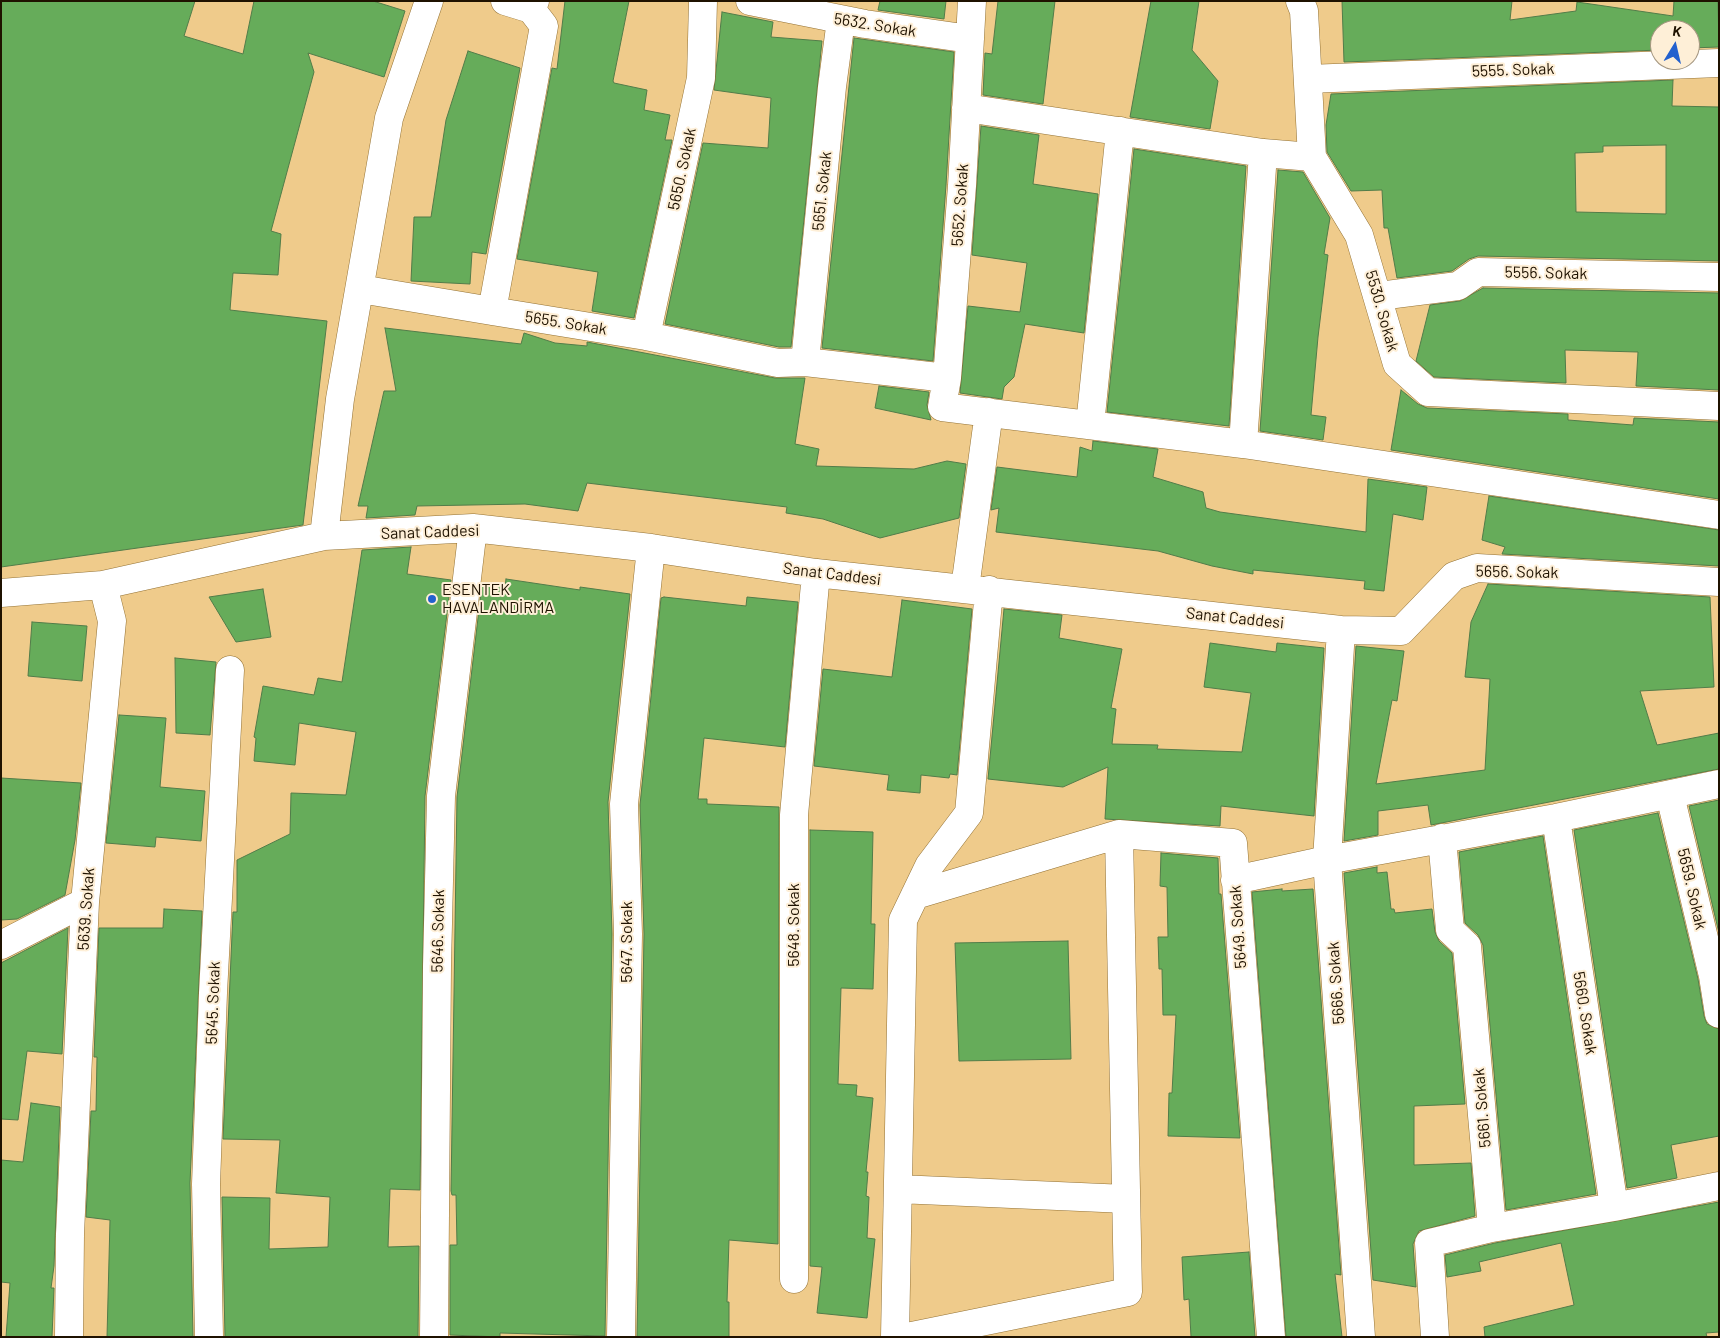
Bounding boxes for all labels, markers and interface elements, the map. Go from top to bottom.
street label: 5632. Sokak [832,9,918,41]
north arrow [1650,20,1700,70]
text: K [1672,22,1683,40]
street label: 5555. Sokak [1471,59,1555,81]
street label: 5650. Sokak [664,126,700,212]
street label: 5651. Sokak [808,150,836,232]
street label: 5652. Sokak [948,163,972,247]
street label: 5556. Sokak [1504,263,1588,283]
street label: 5530. Sokak [1361,268,1403,354]
street label: 5655. Sokak [524,307,608,339]
street label: Sanat Caddesi [380,521,480,543]
street label: Sanat Caddesi [782,558,882,590]
street label: 5656. Sokak [1475,562,1559,582]
place label: ESENTEK HAVALANDİRMA [442,580,554,618]
marker: ESENTEK HAVALANDİRMA [426,593,438,605]
street label: Sanat Caddesi [1185,603,1285,633]
street label: 5659. Sokak [1673,847,1711,931]
street label: 5639. Sokak [74,867,98,951]
street label: 5648. Sokak [784,883,804,967]
street label: 5649. Sokak [1226,885,1250,969]
street label: 5646. Sokak [428,889,448,973]
street label: 5647. Sokak [617,901,637,983]
street label: 5666. Sokak [1324,941,1348,1025]
street label: 5645. Sokak [202,961,224,1045]
street label: 5660. Sokak [1569,970,1601,1056]
street label: 5661. Sokak [1469,1067,1495,1149]

